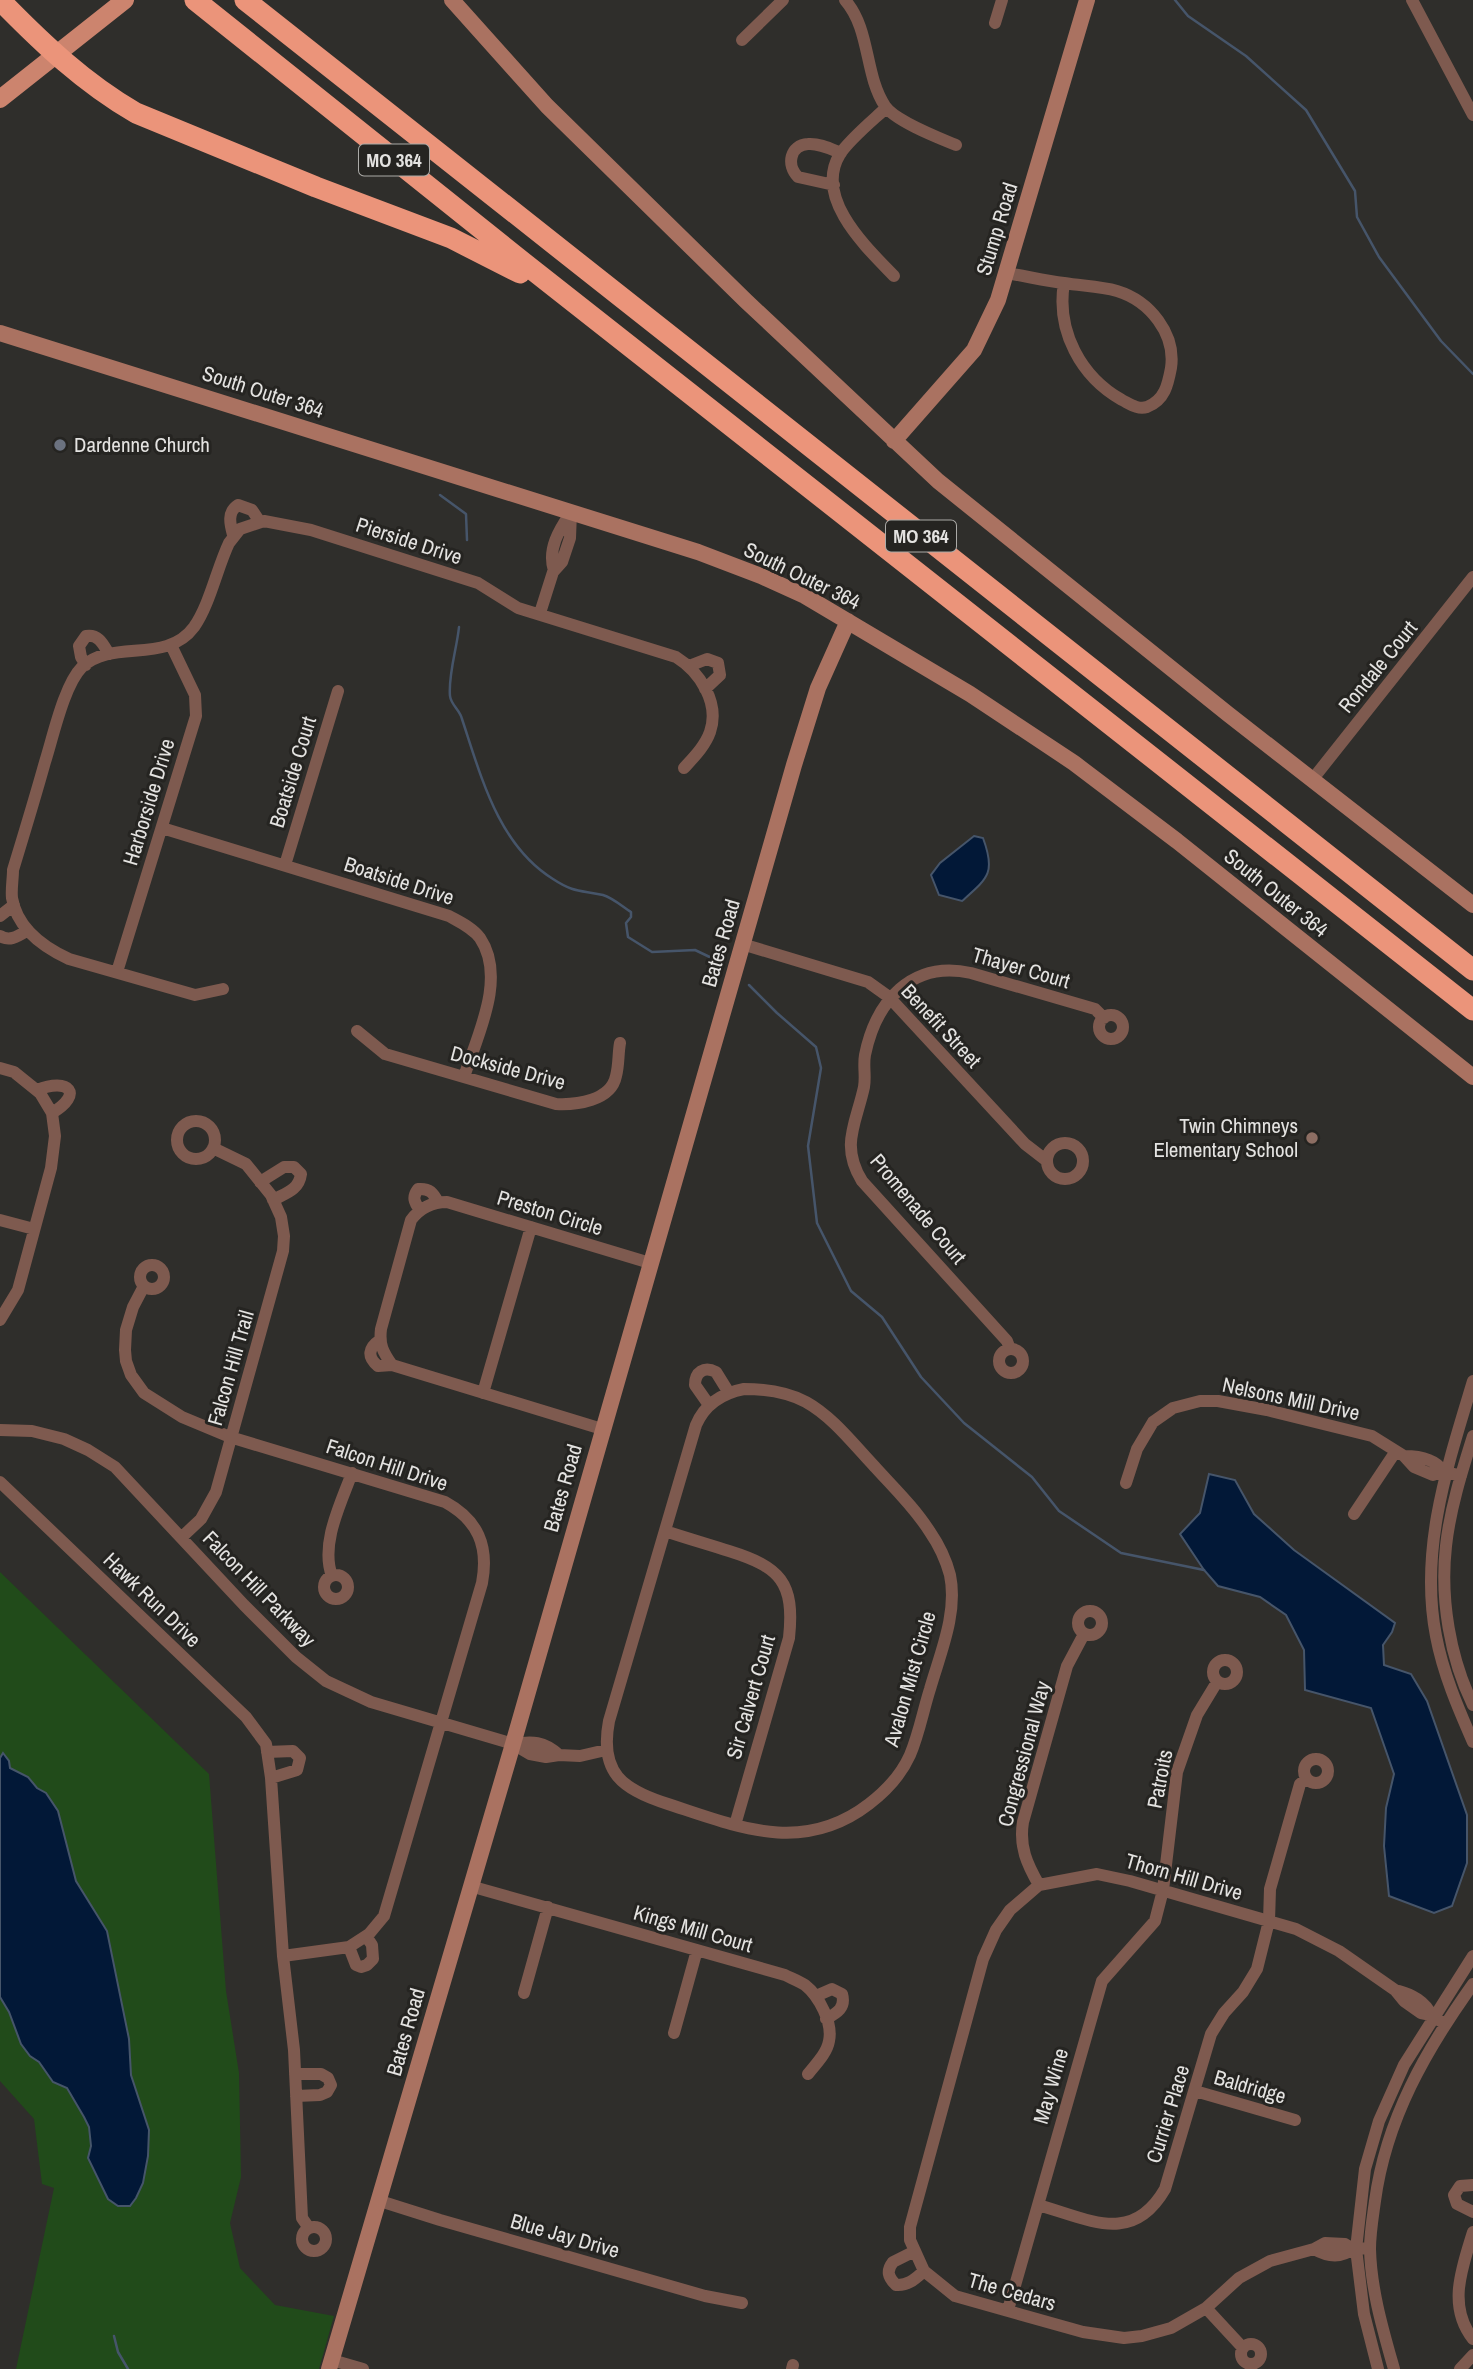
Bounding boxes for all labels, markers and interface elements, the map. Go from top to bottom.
road number: MO 364 [359,144,429,176]
street label: Stump Road [969,179,1024,279]
street label: South Outer 364 [199,358,328,425]
place label: Dardenne Church [74,430,210,459]
marker: Dardenne Church [52,437,68,453]
street label: Pierside Drive [352,510,466,571]
road number: MO 364 [886,520,956,552]
street label: South Outer 364 [739,535,866,616]
street label: Rondale Court [1331,614,1424,719]
street label: Boatside Court [262,712,323,831]
street label: Harborside Drive [115,735,182,869]
street label: South Outer 364 [1218,842,1335,944]
street label: Boatside Drive [341,849,458,912]
street label: Bates Road [694,896,747,990]
street label: Thayer Court [969,940,1074,995]
street label: Benefit Street [895,977,988,1074]
street label: Dockside Drive [448,1038,569,1097]
place label: Twin Chimneys Elementary School [1153,1111,1298,1164]
marker: Twin Chimneys Elementary School [1304,1130,1320,1146]
street label: Promenade Court [864,1147,973,1270]
street label: Preston Circle [494,1183,607,1242]
street label: Falcon Hill Trail [200,1307,261,1429]
street label: Nelsons Mill Drive [1220,1370,1362,1427]
street label: Falcon Hill Drive [323,1431,452,1498]
street label: Bates Road [536,1441,589,1535]
street label: Falcon Hill Parkway [196,1524,323,1653]
street label: Hawk Run Drive [97,1546,208,1654]
street label: Avalon Mist Circle [876,1608,943,1751]
street label: Sir Calvert Court [719,1631,782,1762]
street label: Congressional Way [990,1677,1057,1830]
street label: Patroits [1140,1747,1179,1811]
street label: Thorn Hill Drive [1122,1846,1246,1907]
street label: Kings Mill Court [630,1898,756,1959]
street label: Bates Road [379,1985,432,2079]
street label: May Wine [1026,2045,1075,2127]
street label: Currier Place [1139,2061,1196,2167]
street label: Baldridge [1211,2062,1290,2111]
street label: Blue Jay Drive [507,2206,623,2265]
street label: The Cedars [965,2265,1059,2318]

